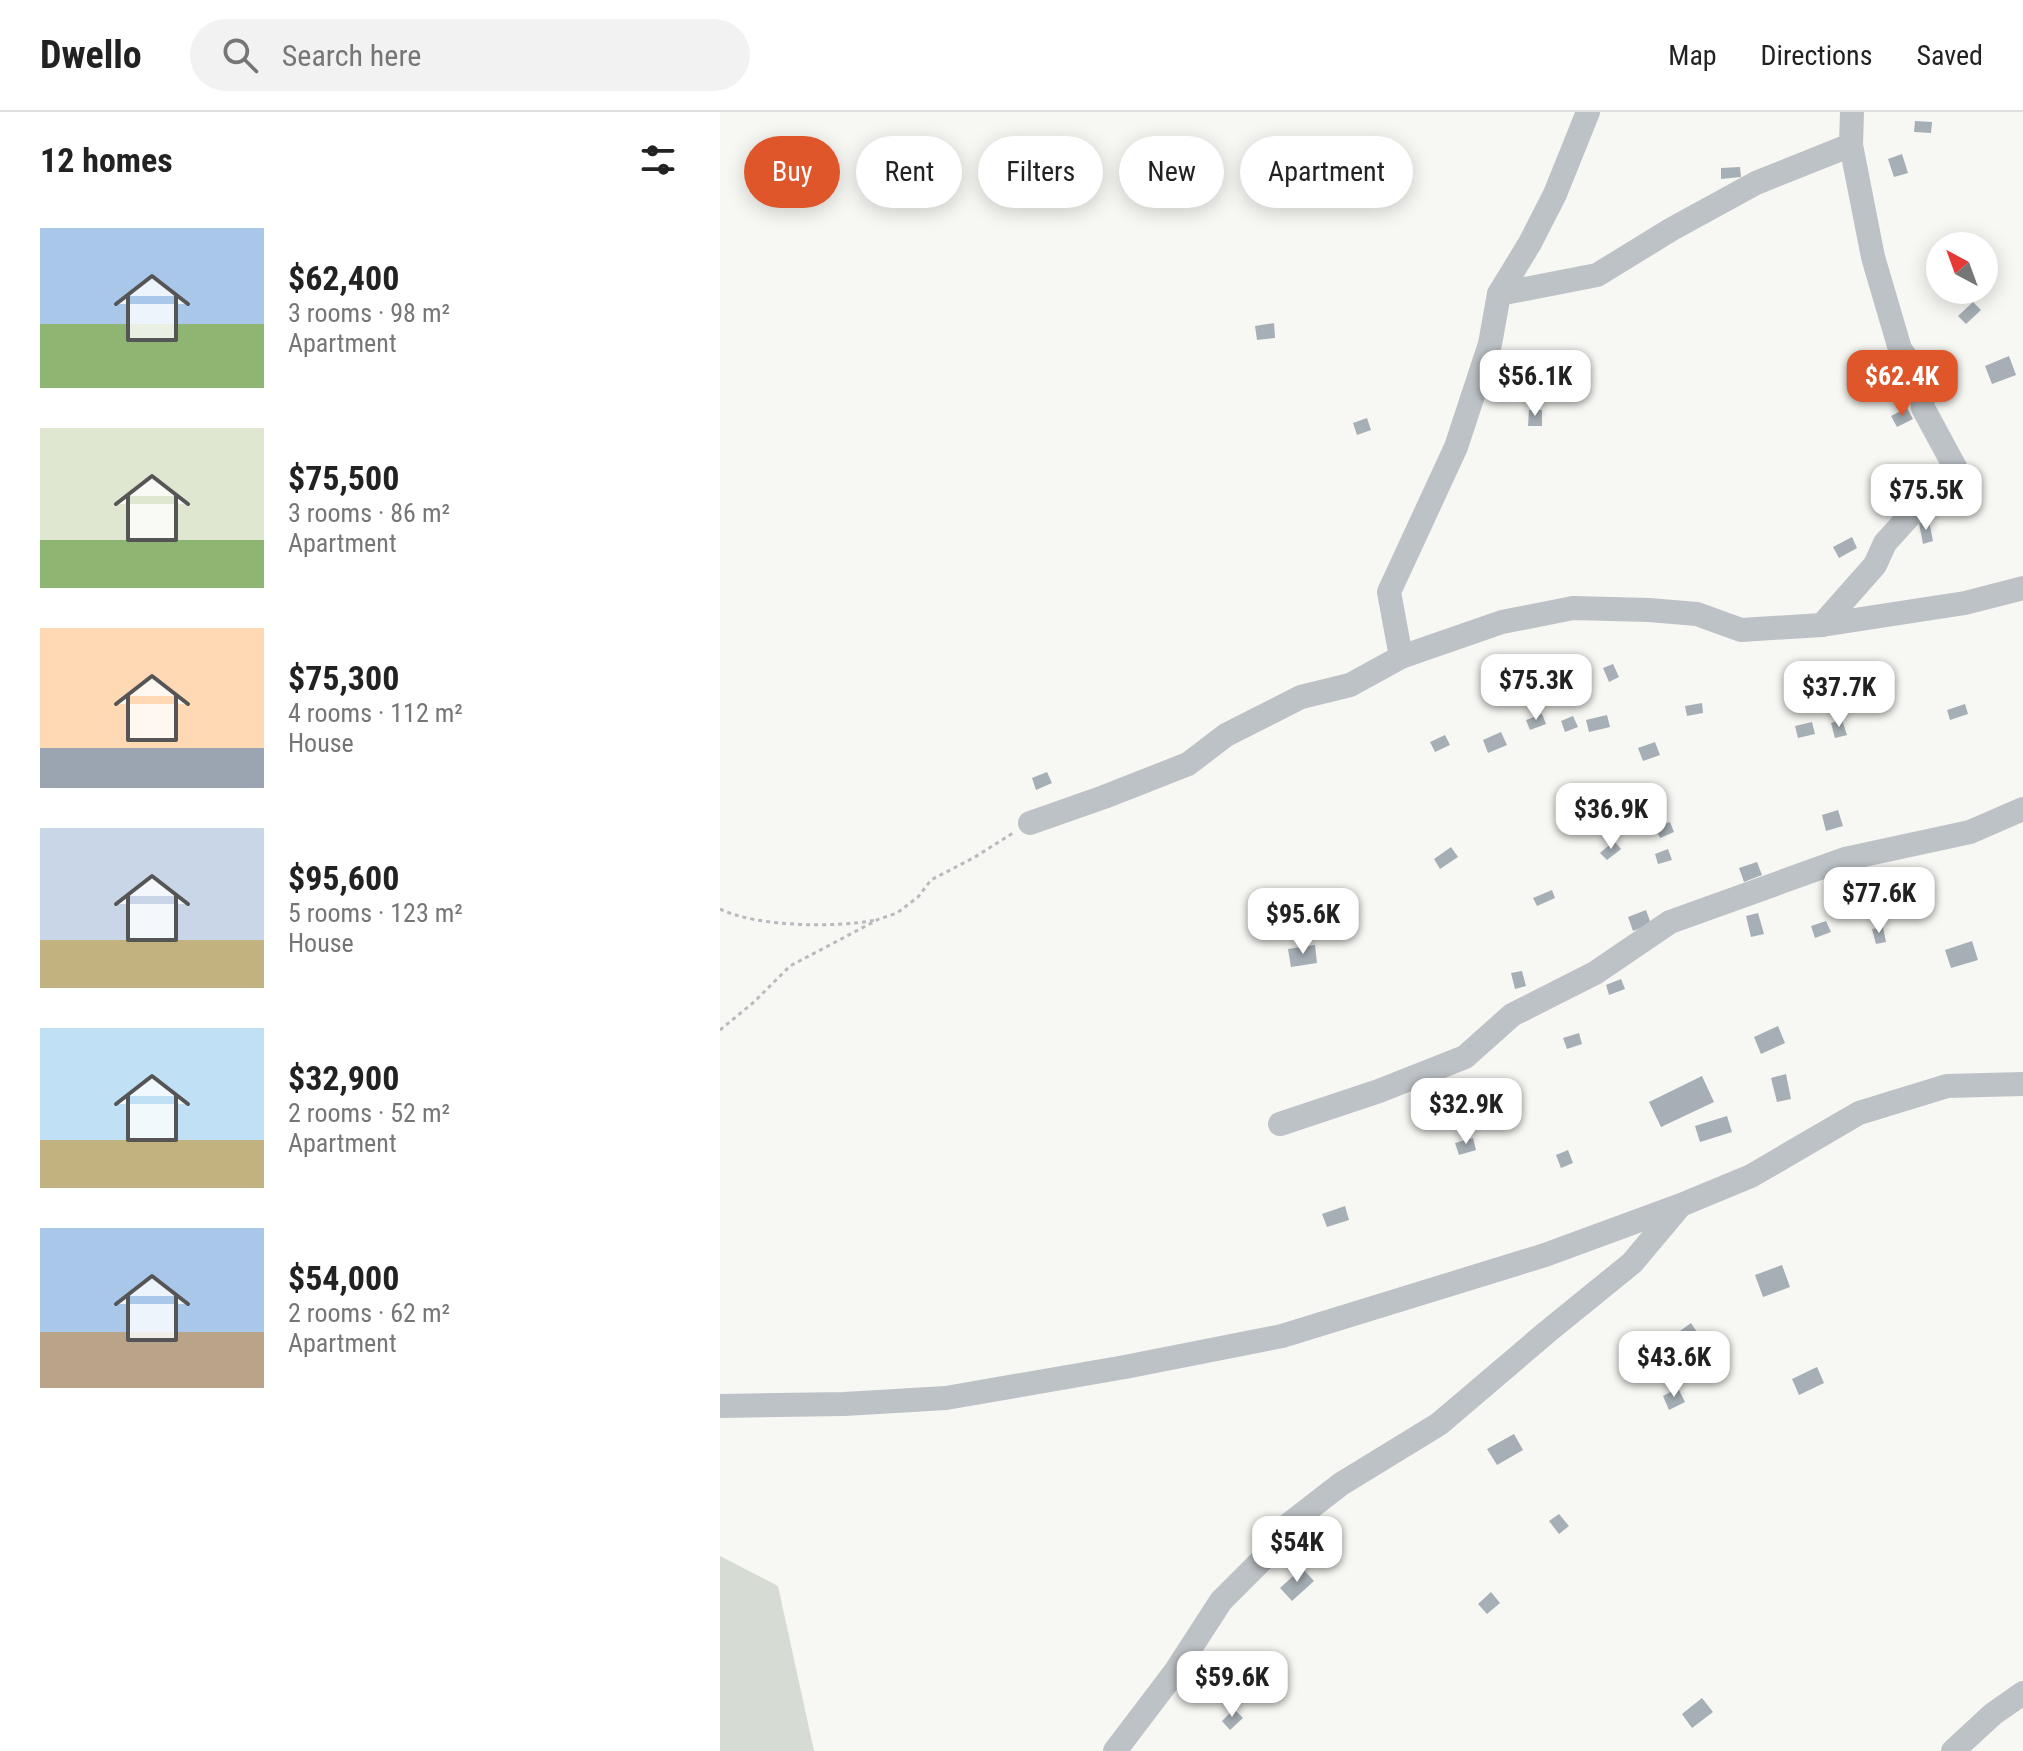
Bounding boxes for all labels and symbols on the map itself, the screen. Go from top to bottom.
north arrow [1926,232,1998,304]
pin: $56.1K [1470,350,1600,418]
pin: $62.4K [1837,350,1967,418]
pin: $75.5K [1861,464,1991,532]
pin: $75.3K [1471,654,1601,722]
pin: $37.7K [1774,661,1904,729]
pin: $36.9K [1546,783,1676,851]
pin: $77.6K [1814,867,1944,935]
pin: $95.6K [1238,888,1368,956]
pin: $32.9K [1401,1078,1531,1146]
pin: $43.6K [1609,1331,1739,1399]
pin: $54K [1250,1516,1344,1584]
pin: $59.6K [1167,1651,1297,1719]

